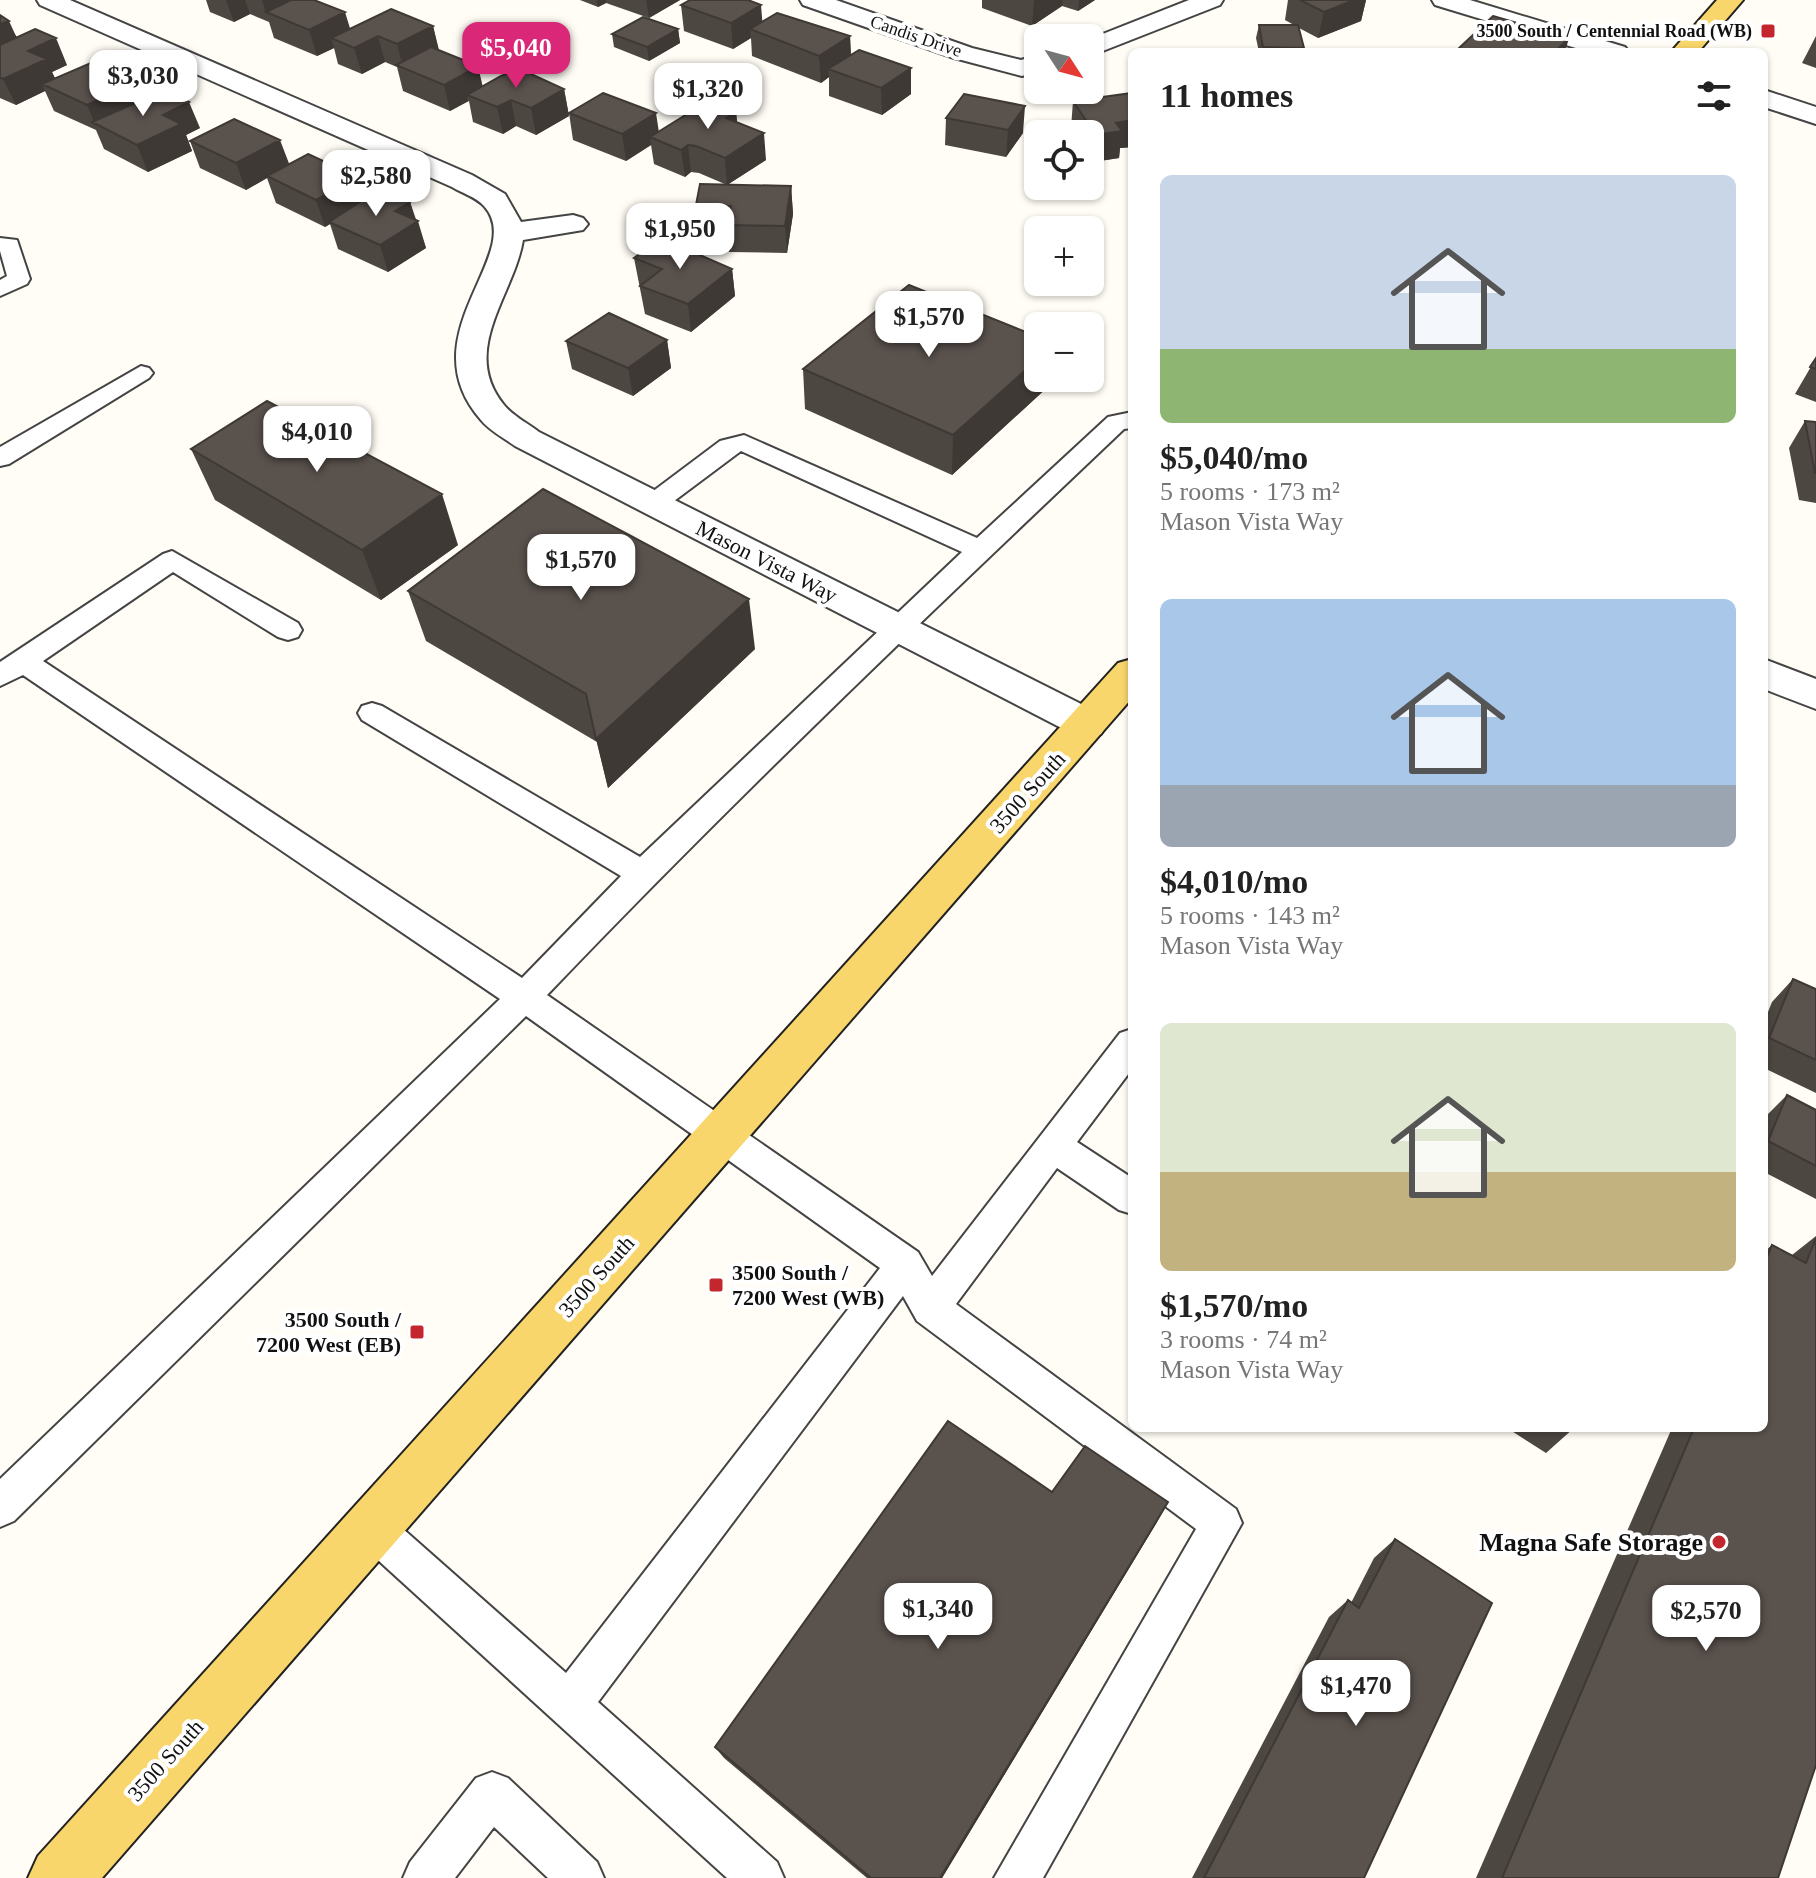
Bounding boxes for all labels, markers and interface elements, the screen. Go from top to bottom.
street label: Candis Drive [868,11,964,61]
place label: 3500 South / Centennial Road (WB) [1476,21,1752,42]
pin: $5,040 [451,22,581,90]
marker: 3500 South / Centennial Road (WB) [1759,22,1777,40]
north arrow [1024,24,1104,104]
map controls [1024,24,1104,392]
text: $5,040 [480,33,552,62]
pin: $3,030 [78,50,208,118]
text: $3,030 [107,61,179,90]
pin: $1,320 [643,63,773,131]
text: $1,320 [672,74,744,103]
icon: filters [1692,74,1736,118]
text: 11 homes [1160,77,1293,114]
button: locate [1024,120,1104,200]
pin: $2,580 [311,150,441,218]
text: $2,580 [340,161,412,190]
pin: $1,950 [615,203,745,271]
text: $1,950 [644,214,716,243]
button: + [1024,216,1104,296]
icon: home [1376,227,1520,371]
pin: $1,570 [864,291,994,359]
text: $1,570 [893,302,965,331]
button: − [1024,312,1104,392]
pin: $4,010 [252,406,382,474]
text: $4,010 [281,417,353,446]
text: $5,040/mo [1160,439,1308,476]
text: 5 rooms · 173 m² [1160,477,1340,506]
text: Mason Vista Way [1160,507,1343,536]
street label: Mason Vista Way [692,515,841,608]
pin: $1,570 [516,534,646,602]
text: $1,570 [545,545,617,574]
icon: home [1376,651,1520,795]
street label: 3500 South [984,746,1070,838]
text: $4,010/mo [1160,863,1308,900]
text: 5 rooms · 143 m² [1160,901,1340,930]
text: Mason Vista Way [1160,931,1343,960]
icon: home [1376,1075,1520,1219]
street label: 3500 South [553,1230,639,1322]
place label: 3500 South / 7200 West (WB) [732,1260,884,1310]
marker: 3500 South / 7200 West (WB) [707,1276,725,1294]
text: $1,570/mo [1160,1287,1308,1324]
place label: 3500 South / 7200 West (EB) [256,1307,402,1357]
marker: 3500 South / 7200 West (EB) [408,1323,426,1341]
text: 3 rooms · 74 m² [1160,1325,1327,1354]
text: Mason Vista Way [1160,1355,1343,1384]
place label: Magna Safe Storage [1479,1528,1703,1557]
marker: Magna Safe Storage [1710,1533,1728,1551]
pin: $1,340 [873,1583,1003,1651]
pin: $2,570 [1641,1585,1771,1653]
text: $1,340 [902,1594,974,1623]
text: $2,570 [1670,1596,1742,1625]
pin: $1,470 [1291,1660,1421,1728]
text: $1,470 [1320,1671,1392,1700]
street label: 3500 South [122,1714,208,1806]

